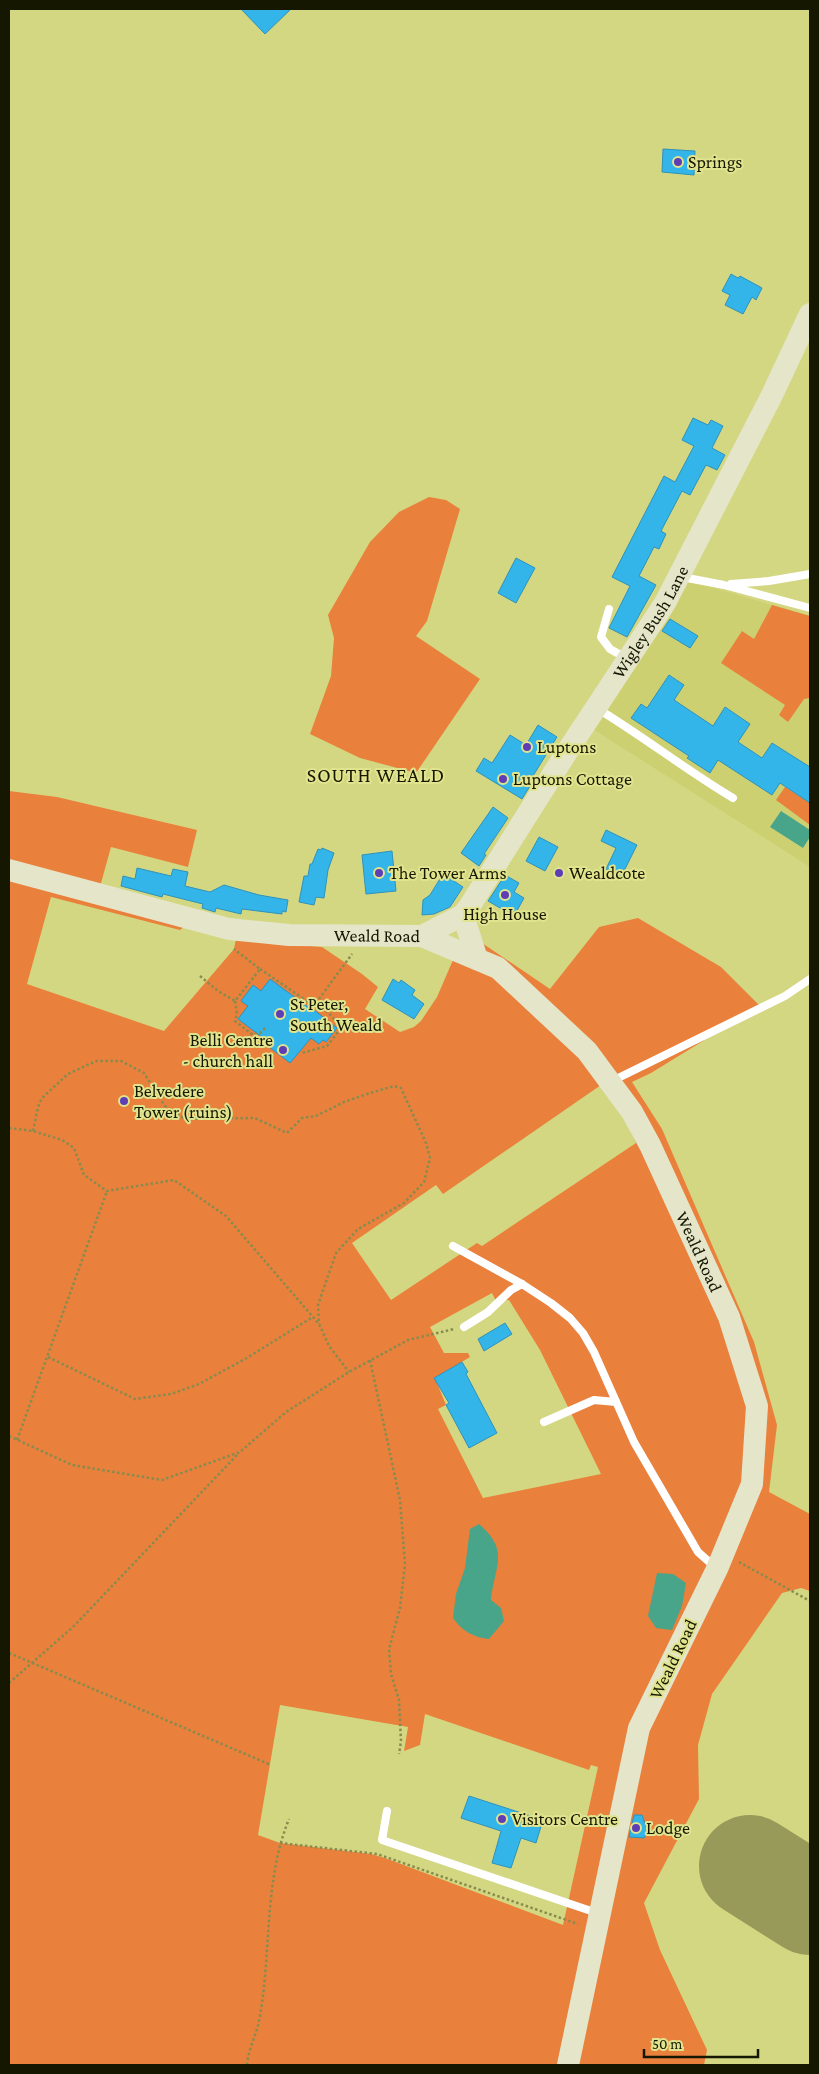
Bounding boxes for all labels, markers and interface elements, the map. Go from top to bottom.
place label: Springs [688,152,742,172]
marker: Springs [672,156,684,168]
street label: Wigley Bush Lane [608,562,692,682]
place label: Luptons [537,737,596,757]
marker: Luptons [521,741,533,753]
district label: SOUTH WEALD [307,764,445,786]
place label: Luptons Cottage [513,769,632,789]
marker: Luptons Cottage [497,773,509,785]
place label: The Tower Arms [389,863,507,883]
place label: Wealdcote [569,863,645,883]
marker: The Tower Arms [373,867,385,879]
marker: Wealdcote [553,867,565,879]
marker: High House [499,889,511,901]
place label: High House [463,904,547,924]
street label: Weald Road [334,925,421,946]
place label: St Peter, South Weald [290,994,383,1035]
marker: St Peter, South Weald [274,1008,286,1020]
place label: Belli Centre - church hall [183,1030,273,1071]
marker: Belli Centre - church hall [277,1044,289,1056]
place label: Belvedere Tower (ruins) [134,1081,233,1123]
marker: Belvedere Tower (ruins) [118,1095,130,1107]
street label: Weald Road [672,1208,726,1295]
street label: Weald Road [645,1615,701,1702]
place label: Visitors Centre [512,1809,618,1829]
marker: Visitors Centre [496,1813,508,1825]
place label: Lodge [646,1818,690,1838]
marker: Lodge [630,1822,642,1834]
scale bar [644,2026,758,2058]
text: 50 m [652,2036,682,2052]

